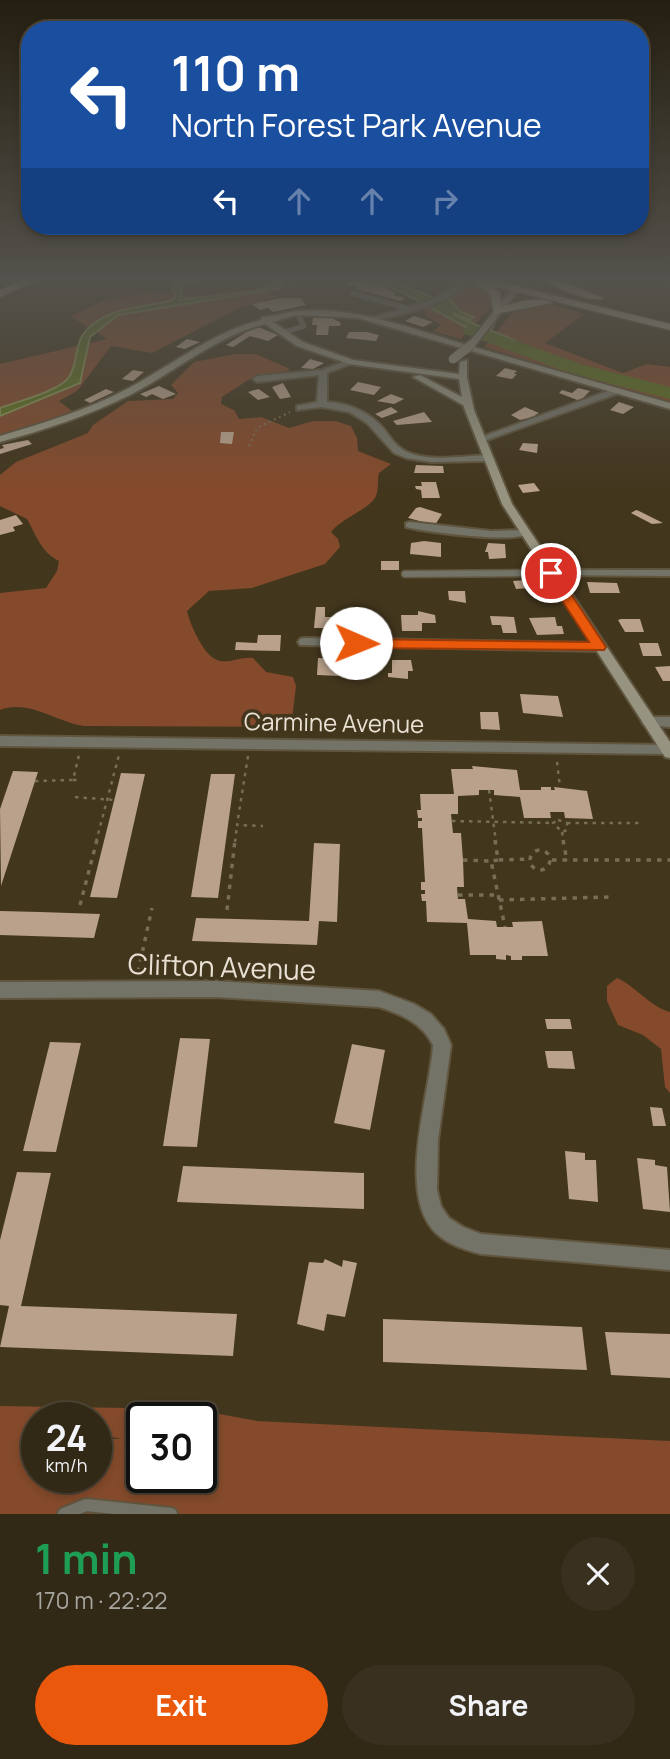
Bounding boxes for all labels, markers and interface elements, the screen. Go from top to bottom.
text: 110 m [171,39,300,106]
icon: left [56,49,147,140]
text: North Forest Park Avenue [171,103,542,147]
icon: left [207,182,245,220]
icon: ahead [280,182,318,220]
icon: ahead [353,182,391,220]
icon: right [426,182,464,220]
pin [521,543,581,603]
icon: arrive [532,554,570,592]
position arrow [319,606,393,680]
street label: Carmine Avenue [244,704,424,740]
street label: Clifton Avenue [127,944,317,988]
speed limit sign: 30 [126,1402,217,1493]
text: 24 [46,1414,87,1462]
text: km/h [46,1453,87,1477]
text: 1 min [35,1529,138,1587]
button: close [561,1537,635,1611]
text: 170 m · 22:22 [35,1584,167,1616]
button: Exit [35,1665,328,1745]
button: Share [342,1665,635,1745]

